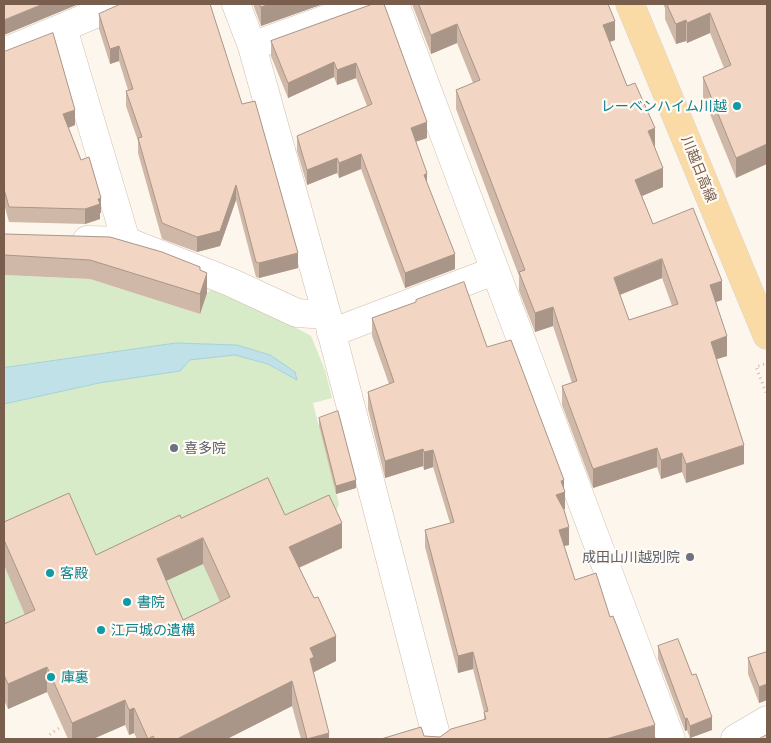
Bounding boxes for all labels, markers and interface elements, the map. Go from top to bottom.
place label: レーベンハイム川越 [601,98,727,114]
marker: レーベンハイム川越 [731,100,743,112]
street label: 川越日高線 [678,133,720,205]
place label: 喜多院 [184,440,226,456]
marker: 喜多院 [168,442,180,454]
place label: 成田山川越別院 [582,549,680,565]
marker: 成田山川越別院 [684,551,696,563]
place label: 客殿 [60,565,88,581]
marker: 客殿 [44,567,56,579]
place label: 書院 [137,594,165,610]
marker: 書院 [121,596,133,608]
place label: 江戸城の遺構 [111,622,195,638]
marker: 江戸城の遺構 [95,624,107,636]
place label: 庫裏 [61,669,89,685]
marker: 庫裏 [45,671,57,683]

